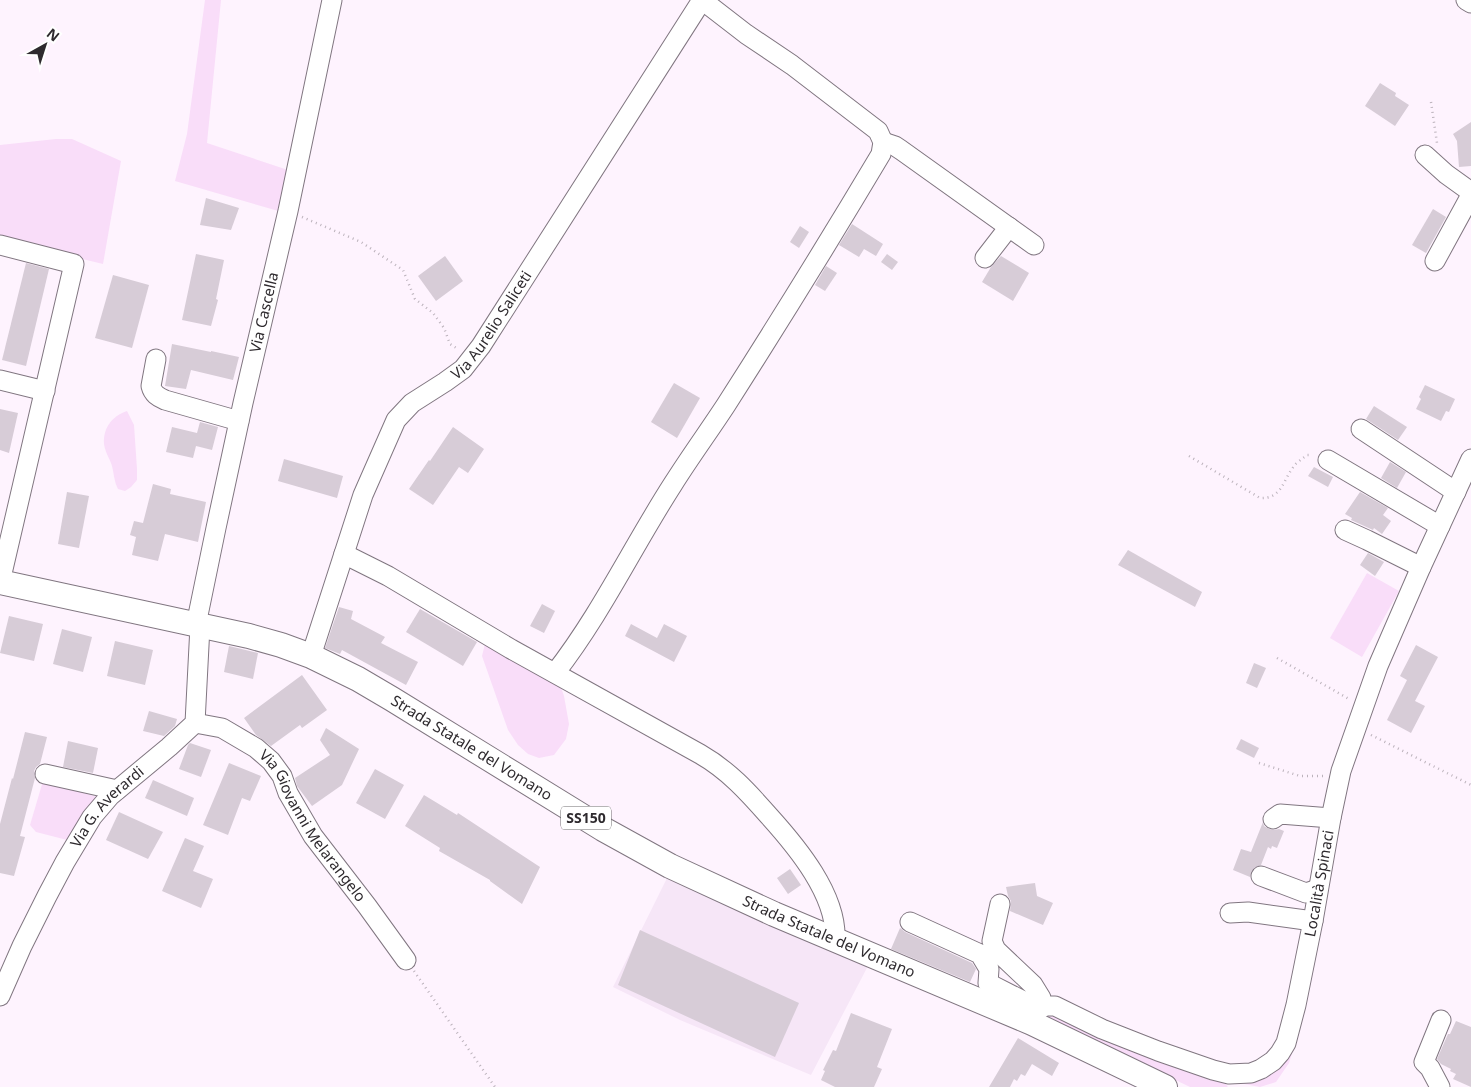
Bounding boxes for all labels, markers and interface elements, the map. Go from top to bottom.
north arrow [20,20,70,70]
text: N [43,24,64,45]
street label: Via Aurelio Saliceti [447,267,536,383]
street label: Via Cascella [244,270,282,354]
street label: Strada Statale del Vomano [388,690,556,804]
street label: Via Giovanni Melarangelo [256,744,371,905]
street label: Via G. Averardi [65,761,148,851]
road number: SS150 [561,806,611,830]
street label: Località Spinaci [1299,828,1338,939]
street label: Strada Statale del Vomano [740,890,919,982]

